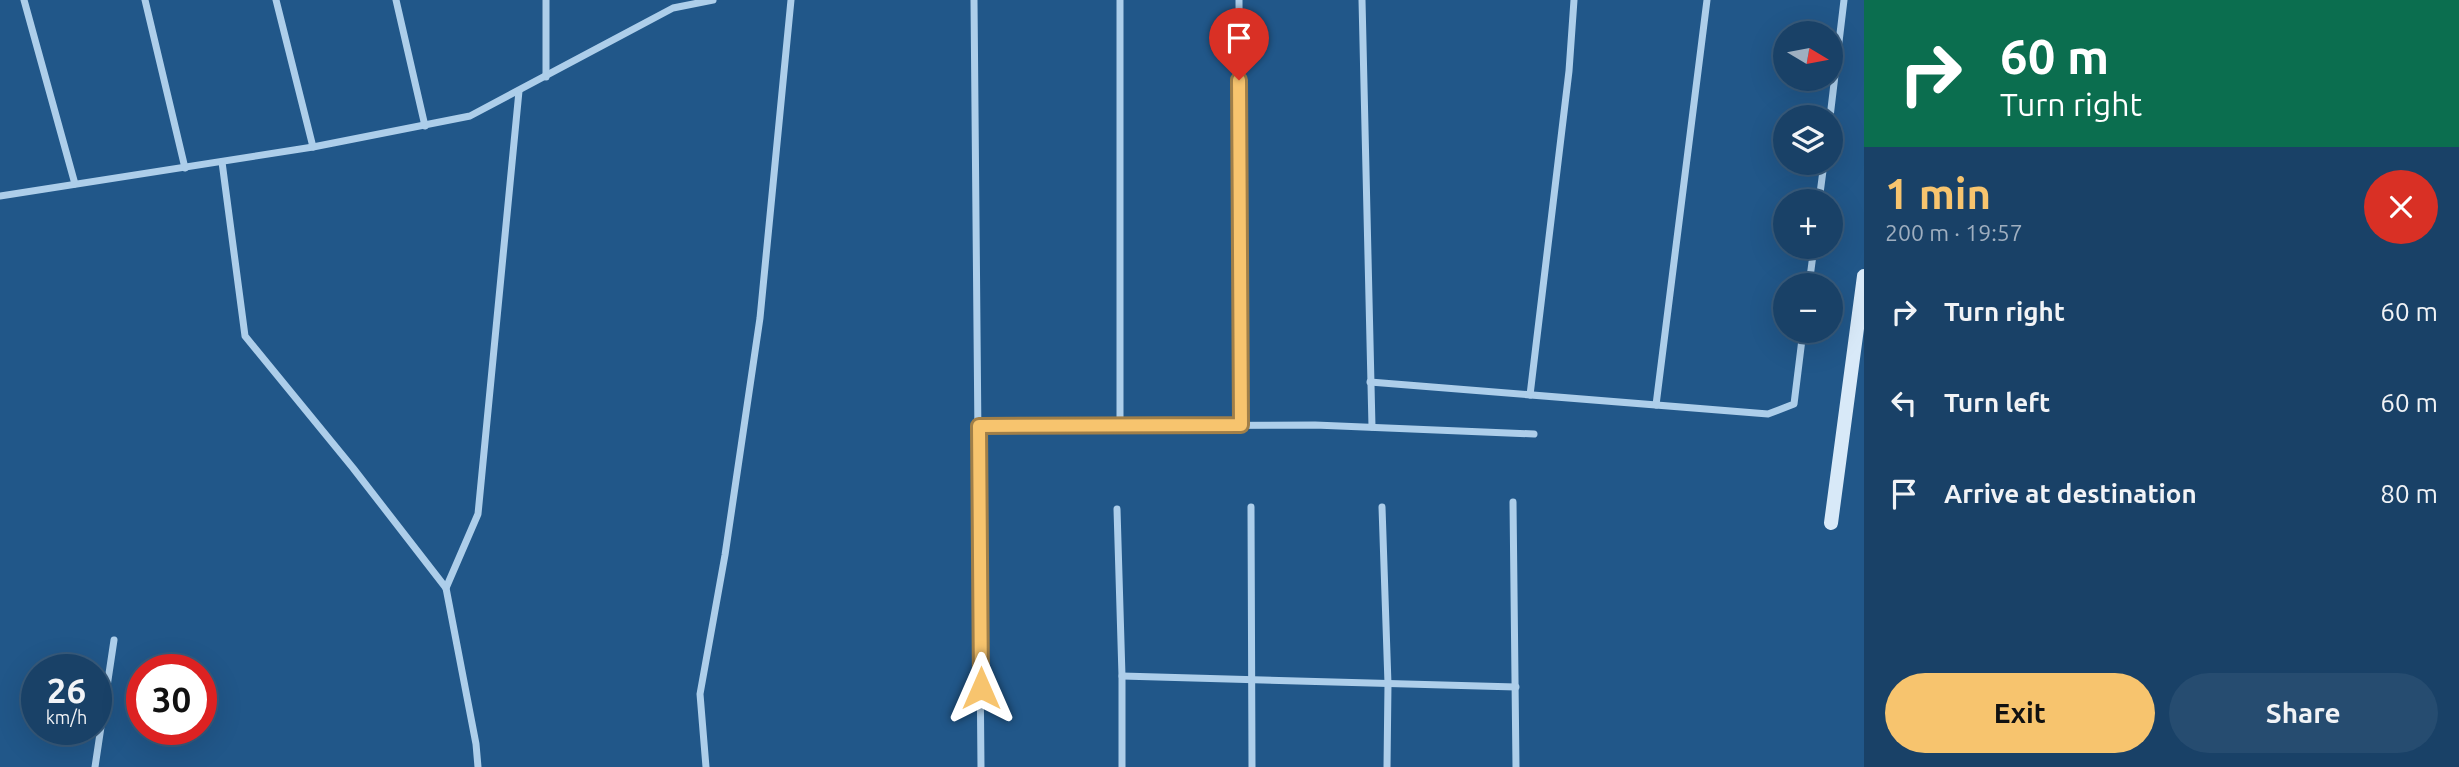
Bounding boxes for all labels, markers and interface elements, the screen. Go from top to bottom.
pin [1209,8,1269,80]
icon: arrive [1220,19,1258,57]
north arrow [1773,21,1843,91]
map controls [1773,21,1843,343]
icon: right [1885,28,1976,119]
text: 60 m [2000,28,2109,83]
text: Turn right [2000,86,2142,122]
button: layers [1773,105,1843,175]
text: 1 min [1885,170,1991,217]
button: close [2364,170,2438,244]
button: + [1773,189,1843,259]
text: 200 m · 19:57 [1885,220,2023,245]
button: − [1773,273,1843,343]
icon: right [1885,293,1923,331]
text: Turn right [1944,297,2065,326]
text: 60 m [2380,297,2438,326]
icon: left [1885,384,1923,422]
text: Turn left [1944,388,2050,417]
text: 60 m [2380,388,2438,417]
icon: arrive [1885,475,1923,513]
text: Arrive at destination [1944,479,2197,508]
text: 80 m [2380,479,2438,508]
position arrow [944,651,1018,725]
speed limit sign: 30 [126,654,217,745]
text: 26 [47,670,86,710]
button: Exit [1885,673,2155,753]
button: Share [2169,673,2438,753]
text: km/h [46,707,87,727]

